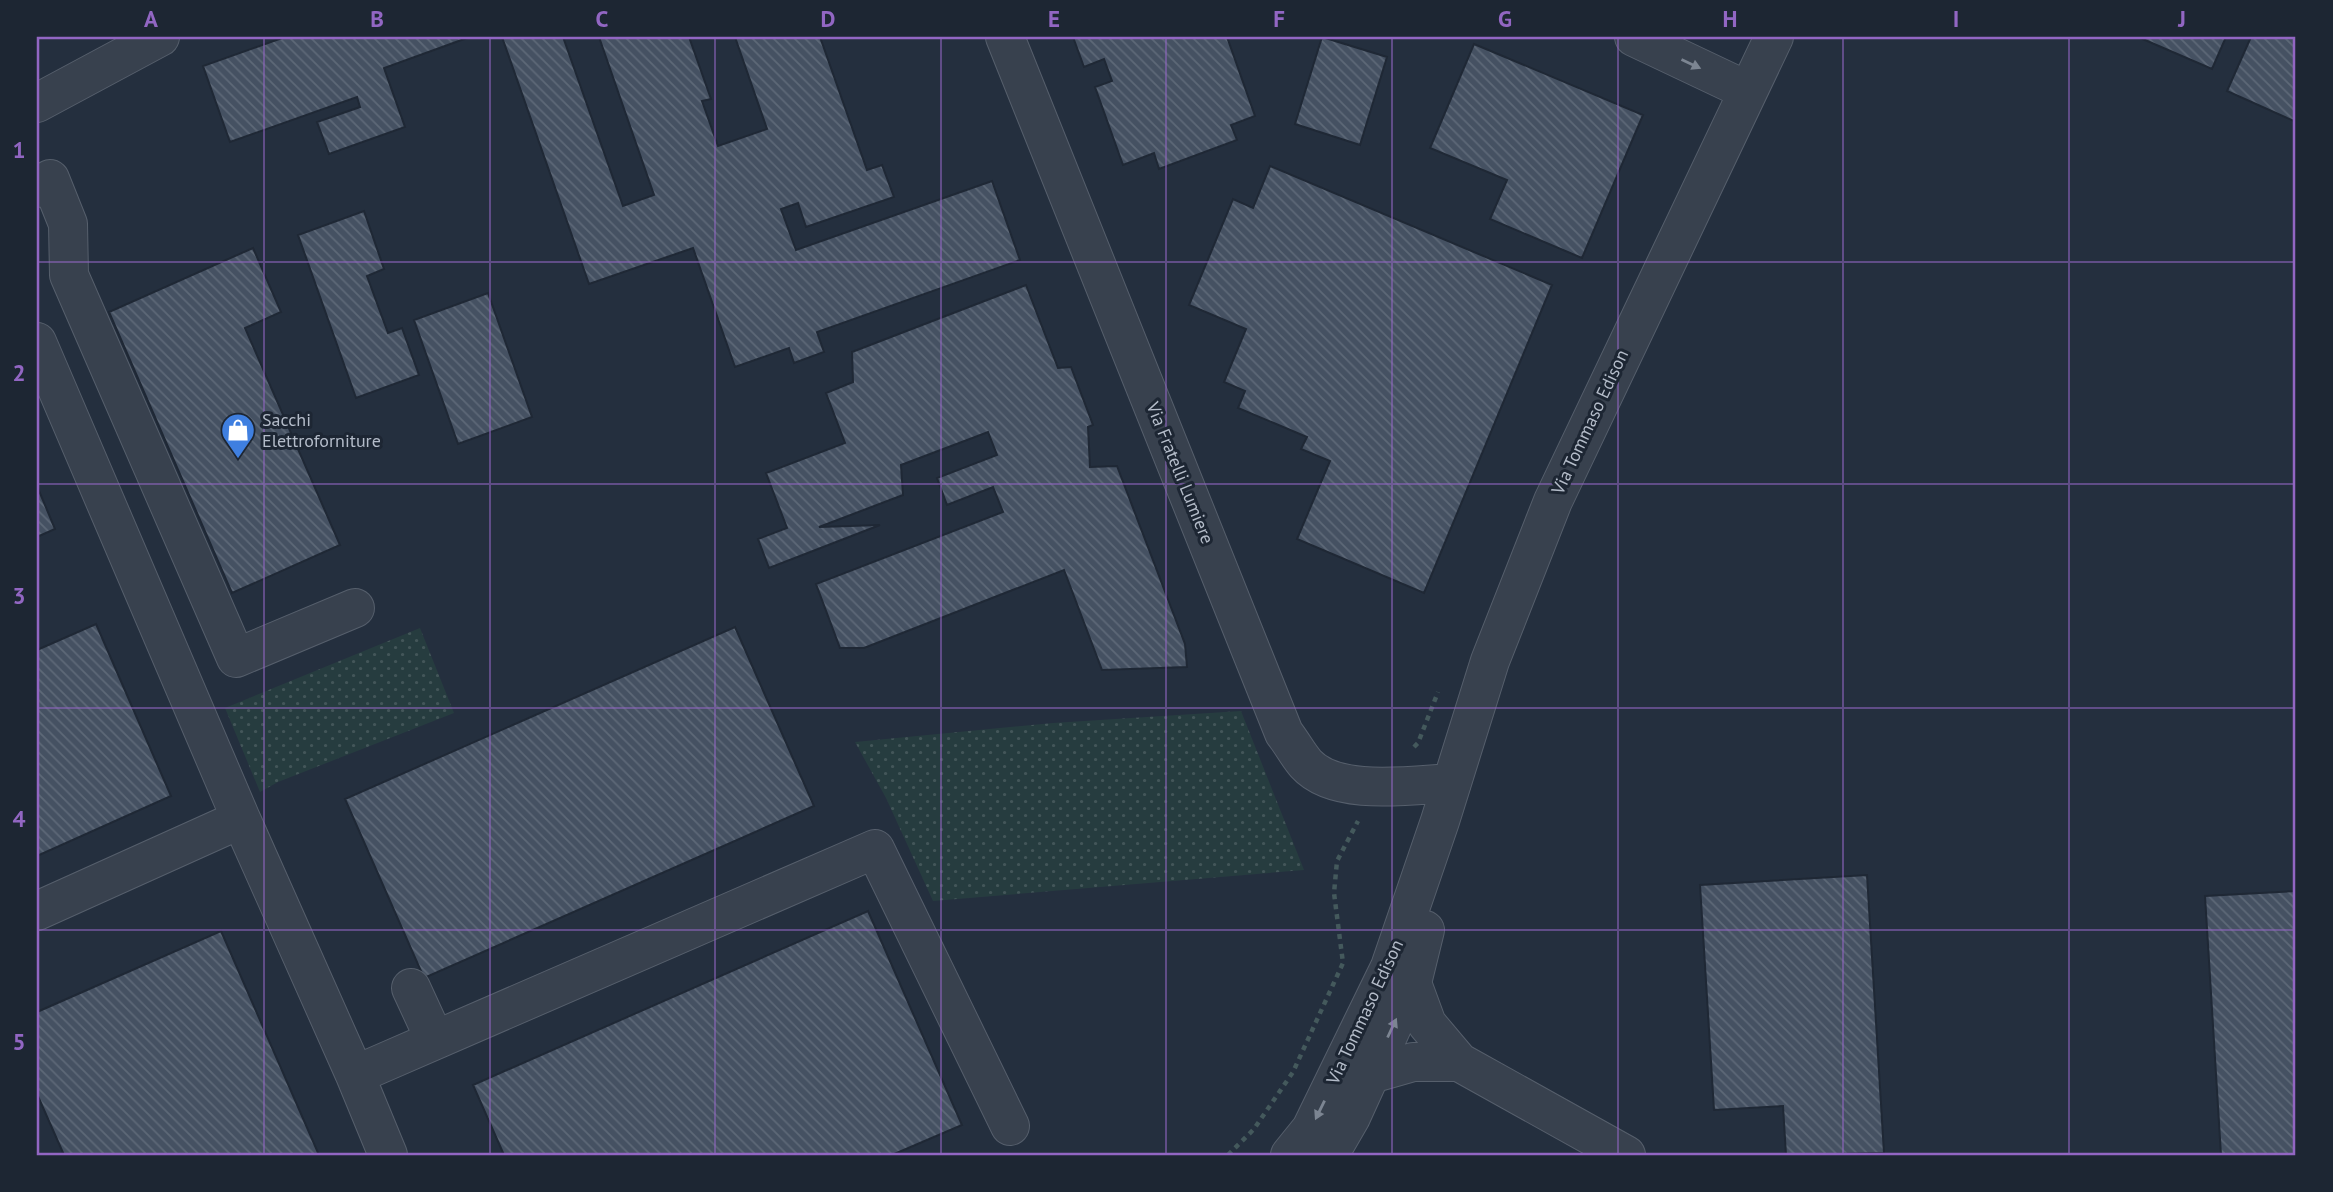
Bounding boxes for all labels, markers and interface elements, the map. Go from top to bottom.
text: A [144,4,158,33]
text: B [370,4,384,33]
text: C [596,4,609,33]
text: D [821,4,835,33]
text: E [1048,4,1060,33]
text: F [1273,4,1285,33]
text: G [1498,4,1512,33]
text: H [1723,4,1737,33]
text: I [1953,4,1959,33]
text: J [2177,4,2186,33]
one-way arrow [1681,58,1701,69]
text: 1 [12,135,26,164]
street label: Via Tommaso Edison [1546,346,1633,499]
text: 2 [12,358,26,387]
street label: Via Fratelli Lumiere [1141,398,1219,547]
place label: Sacchi Elettroforniture [262,408,381,452]
shop icon: Sacchi Elettroforniture [219,411,257,460]
text: 3 [12,581,26,610]
text: 4 [12,804,26,833]
street label: Via Tommaso Edison [1321,936,1408,1089]
one-way arrow [1386,1018,1398,1038]
text: 5 [12,1027,26,1056]
one-way arrow [1314,1100,1325,1120]

